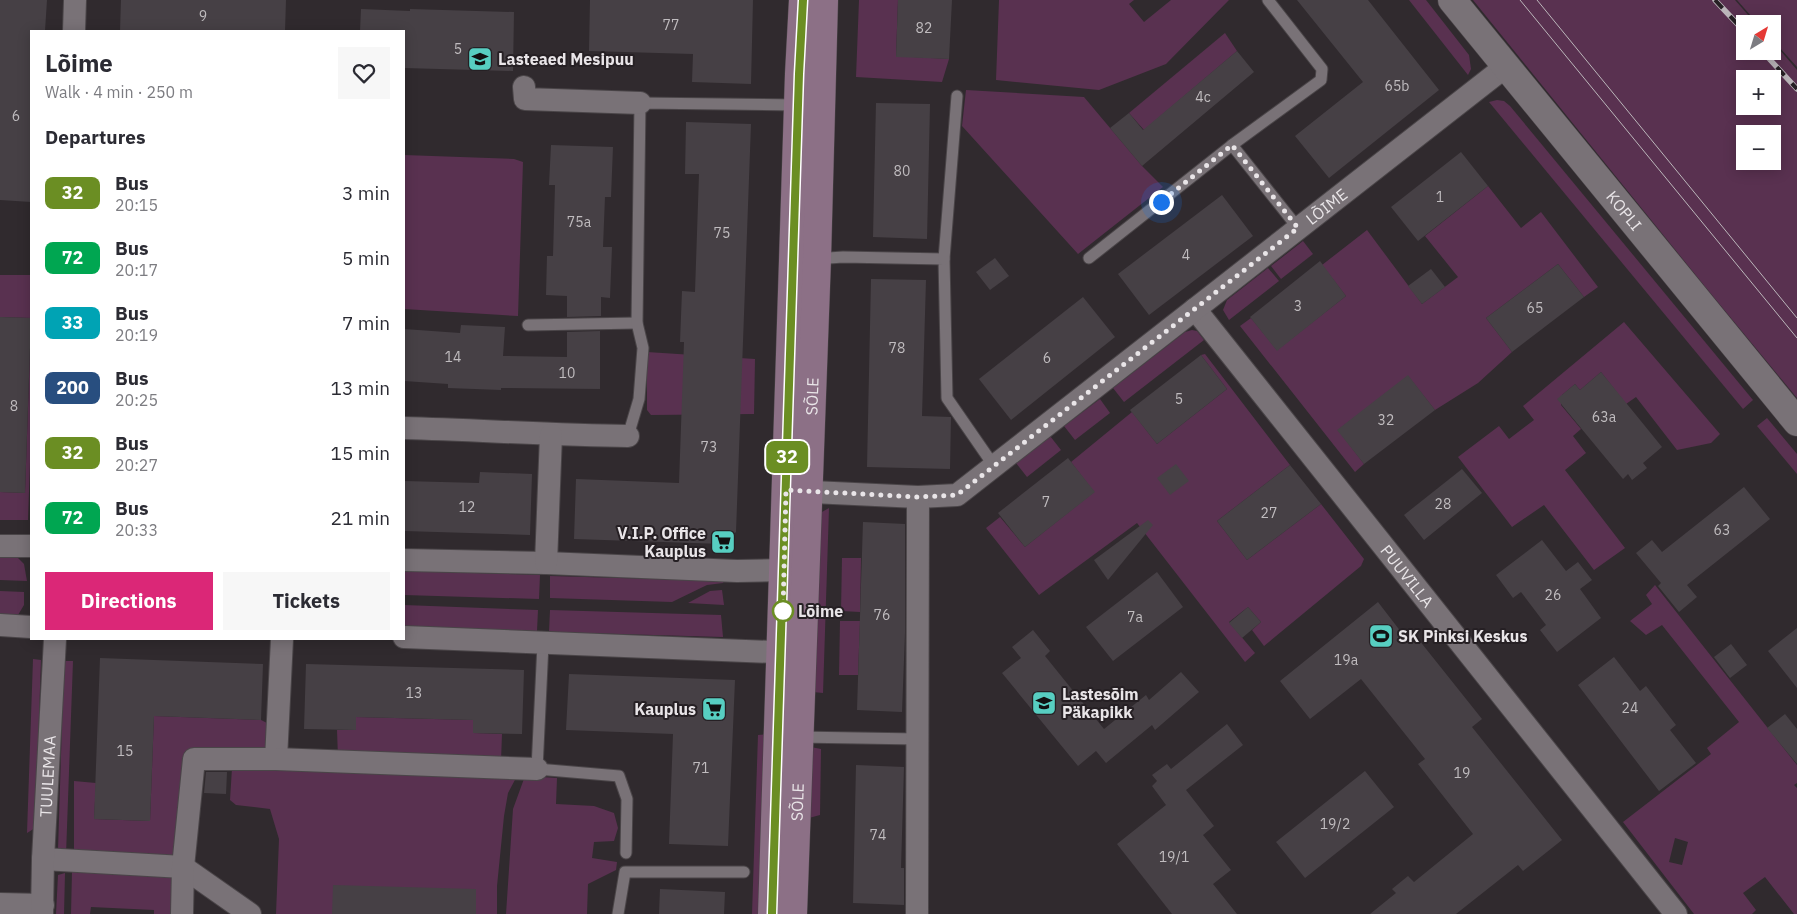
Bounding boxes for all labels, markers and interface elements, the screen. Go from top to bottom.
house number: 9 [199,7,207,25]
north arrow [1736,15,1781,60]
map controls [1736,15,1781,170]
house number: 77 [663,16,679,34]
house number: 82 [916,19,932,37]
house number: 5 [454,40,462,58]
school or university icon: Lasteaed Mesipuu [467,46,493,72]
text: Lõime [45,47,113,79]
button: heart [338,47,390,99]
place label: Lasteaed Mesipuu [498,49,634,69]
button: + [1736,70,1781,115]
house number: 65b [1385,77,1409,95]
text: Walk · 4 min · 250 m [45,82,193,102]
house number: 4c [1195,88,1211,106]
house number: 6 [12,107,20,125]
text: Departures [45,125,145,149]
button: − [1736,125,1781,170]
house number: 80 [894,162,910,180]
text: Bus [115,171,149,195]
text: 32 [62,181,83,204]
text: 3 min [342,181,390,205]
street label: LÕIME [1302,184,1351,229]
street label: KOPLI [1602,187,1646,234]
house number: 1 [1436,188,1444,206]
your location [1149,190,1174,215]
text: 20:15 [115,195,158,215]
house number: 75a [567,213,592,231]
house number: 75 [714,224,730,242]
text: Bus [115,236,149,260]
text: 72 [62,246,83,269]
text: 5 min [342,246,390,270]
house number: 4 [1182,246,1190,264]
text: 20:17 [115,260,158,280]
house number: 3 [1294,297,1302,315]
house number: 65 [1527,299,1543,317]
text: Bus [115,301,149,325]
text: 33 [62,311,83,334]
text: 7 min [342,311,390,335]
text: 20:19 [115,325,158,345]
house number: 78 [889,339,905,357]
house number: 14 [445,348,461,366]
house number: 6 [1043,349,1051,367]
house number: 10 [559,364,575,382]
text: Bus [115,366,149,390]
text: 200 [56,376,89,399]
text: 13 min [331,376,390,400]
street label: SÕLE [801,377,823,416]
text: 20:25 [115,390,158,410]
house number: 5 [1175,390,1183,408]
house number: 8 [10,397,18,415]
house number: 63a [1592,408,1617,426]
house number: 32 [1378,411,1394,429]
text: Bus [115,431,149,455]
house number: 73 [701,438,717,456]
text: 32 [62,441,83,464]
text: 15 min [331,441,390,465]
line badge: 32 [764,441,810,473]
text: 32 [776,445,798,468]
text: 20:27 [115,455,158,475]
house number: 7 [1042,493,1050,511]
house number: 28 [1435,495,1451,513]
text: Bus [115,496,149,520]
house number: 12 [459,498,475,516]
house number: 27 [1261,504,1277,522]
text: 72 [62,506,83,529]
text: 21 min [331,506,390,530]
text: 20:33 [115,520,158,540]
house number: 63 [1714,521,1730,539]
place label: V.I.P. Office Kauplus [617,523,706,561]
supermarket icon: V.I.P. Office Kauplus [710,529,736,555]
street label: PUUVILLA [1376,541,1438,611]
button: Directions [45,572,213,630]
button: Tickets [223,572,390,630]
house number: 26 [1545,586,1561,604]
marker: Lõime [772,600,794,622]
place label: Lõime [798,601,843,621]
house number: 76 [874,606,890,624]
house number: 7a [1127,608,1143,626]
sports icon: SK Pinksi Keskus [1368,623,1394,649]
place label: SK Pinksi Keskus [1398,626,1527,646]
house number: 19a [1334,651,1359,669]
house number: 13 [406,684,422,702]
place label: Lastesõim Päkapikk [1062,684,1139,722]
school or university icon: Lastesõim Päkapikk [1031,690,1057,716]
supermarket icon: Kauplus [701,696,727,722]
place label: Kauplus [634,699,696,719]
house number: 24 [1622,699,1638,717]
street label: TUULEMAA [35,735,60,818]
house number: 15 [117,742,133,760]
house number: 71 [693,759,709,777]
house number: 19 [1454,764,1470,782]
street label: SÕLE [786,783,808,821]
house number: 19/2 [1320,815,1350,833]
house number: 74 [870,826,886,844]
house number: 19/1 [1159,848,1189,866]

